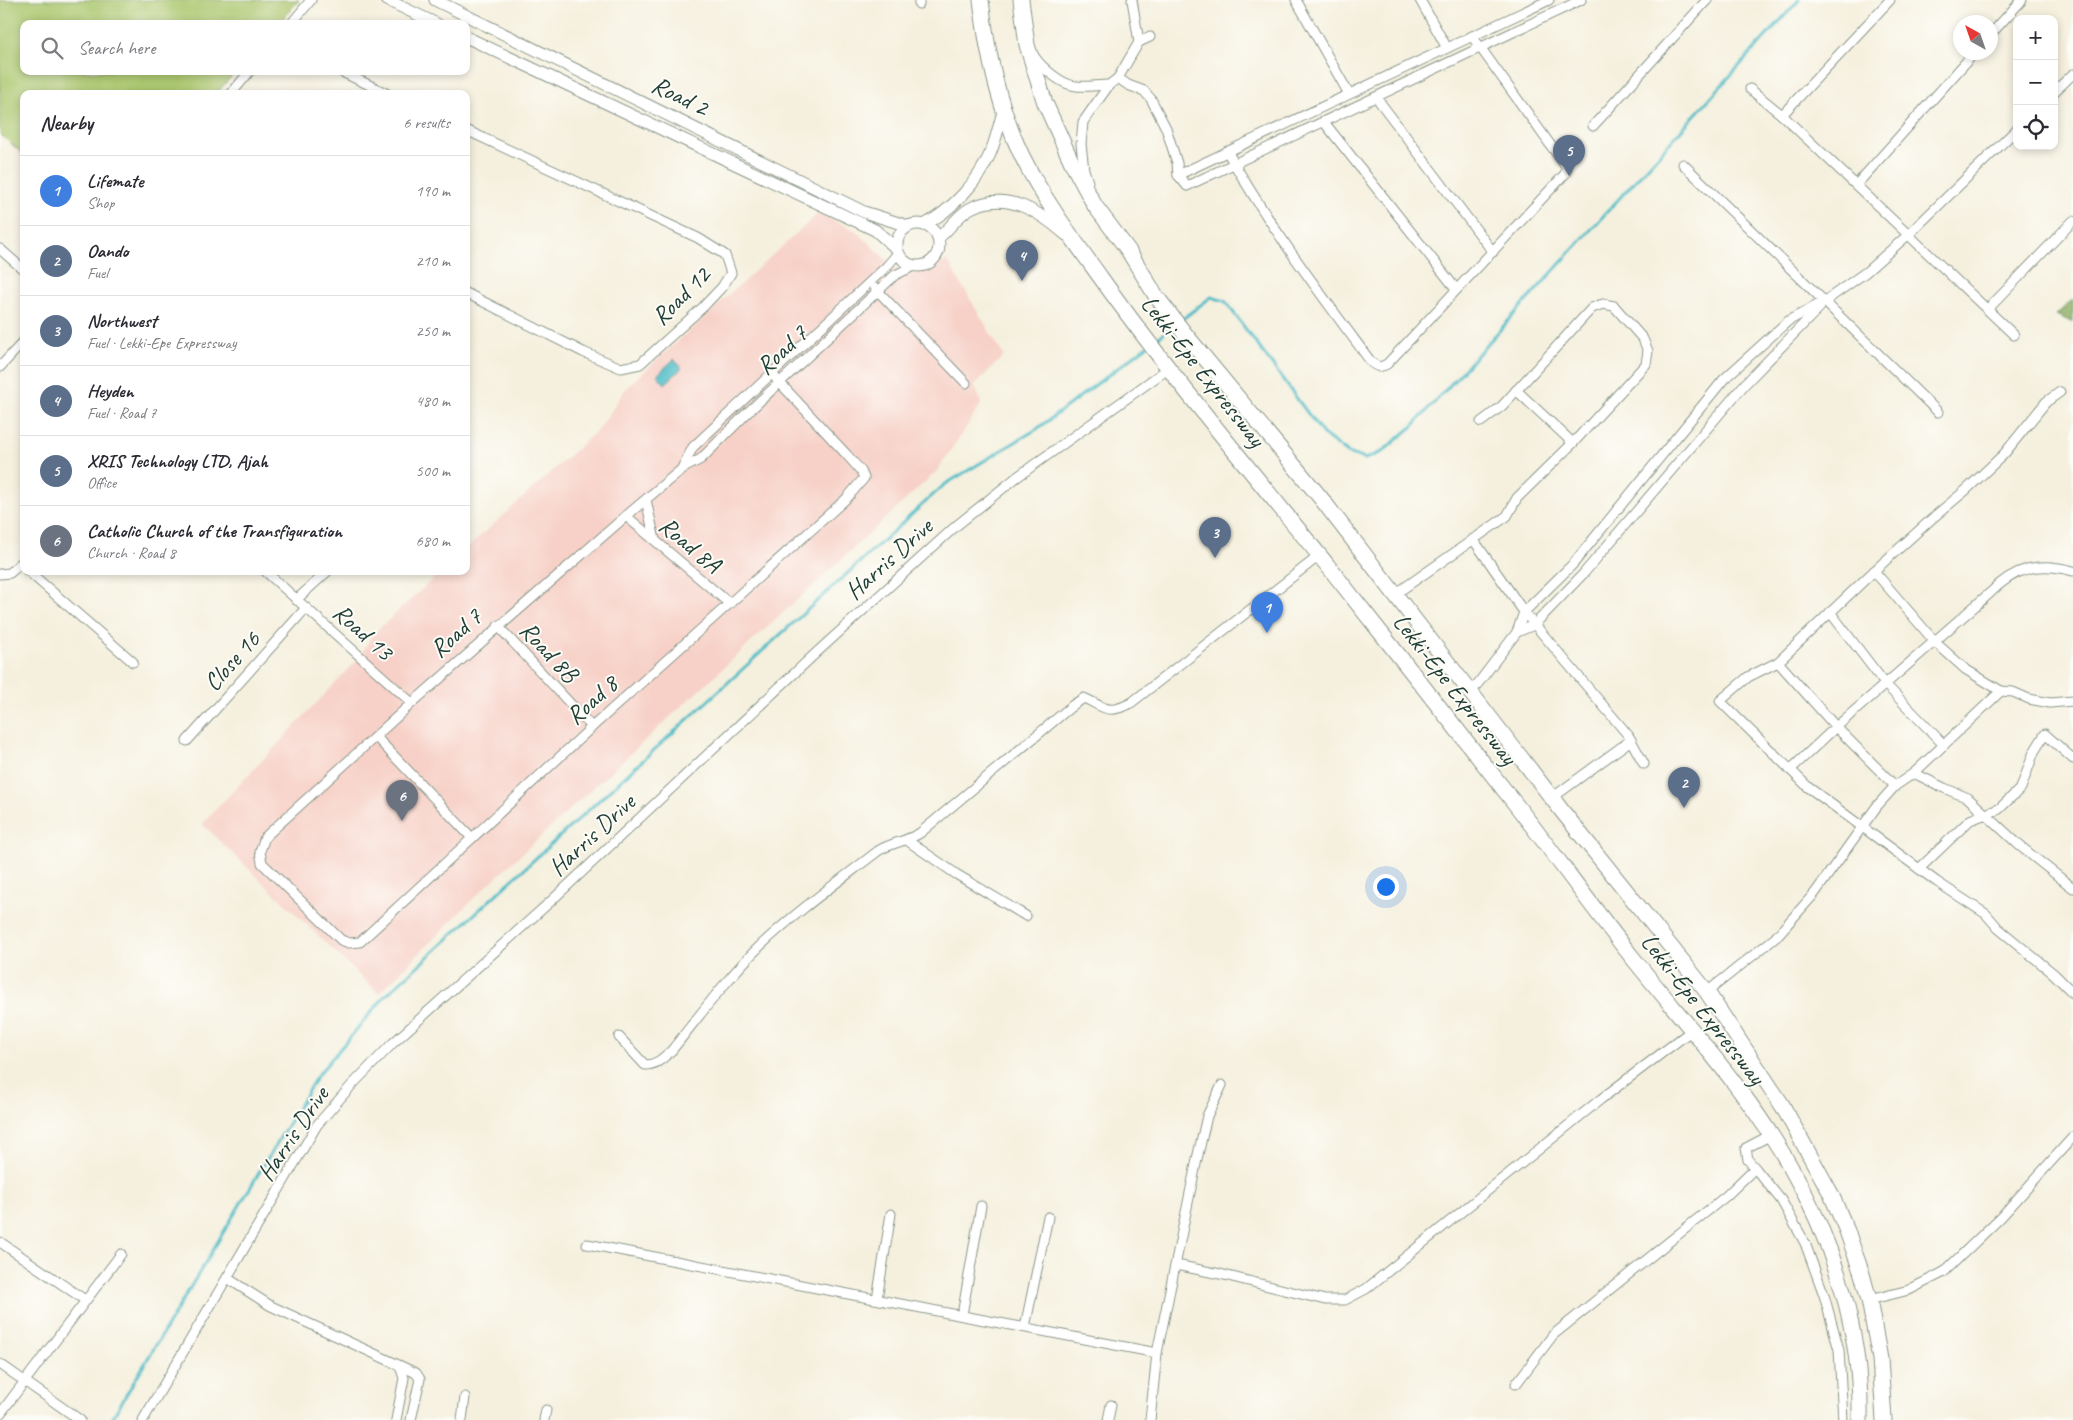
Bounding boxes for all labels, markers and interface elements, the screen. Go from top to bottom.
north arrow [1953,15,1998,60]
map controls [2013,15,2058,150]
button: + [2013,15,2058,60]
search box [20,20,470,75]
icon: search [38,34,66,62]
text: Search here [78,36,155,60]
button: − [2013,60,2058,105]
street label: Road 2 [646,69,715,124]
button: locate [2013,105,2058,150]
text: Nearby [40,110,93,136]
text: 6 results [403,113,450,133]
pin: 5 [1553,135,1585,176]
text: Lifemate [87,169,143,193]
text: 1 [52,181,60,201]
text: 190 m [416,181,450,201]
text: Shop [87,193,114,213]
text: Oando [87,239,128,263]
pin: 4 [1006,240,1038,281]
text: 2 [52,251,60,271]
text: 210 m [416,251,450,271]
street label: Road 12 [645,259,718,332]
text: Fuel [87,263,108,283]
street label: Lekki-Epe Expressway [1134,289,1273,455]
text: Northwest [87,309,157,333]
street label: Road 7 [749,317,816,382]
text: 3 [52,321,60,341]
text: 250 m [416,321,450,341]
text: Fuel · Lekki-Epe Expressway [87,333,236,353]
text: Heyden [87,379,133,403]
text: 4 [52,391,60,411]
text: 480 m [416,391,450,411]
text: Fuel · Road 7 [87,403,157,423]
text: XRIS Technology LTD, Ajah [87,449,268,473]
text: 5 [53,461,59,481]
text: 500 m [416,461,450,481]
text: Office [87,473,116,493]
street label: Road 8A [652,510,729,581]
street label: Harris Drive [839,510,941,607]
pin: 3 [1199,517,1231,558]
text: Catholic Church of the Transfiguration [87,519,342,543]
text: 6 [52,531,60,551]
text: 680 m [416,531,450,551]
text: Church · Road 8 [87,543,176,563]
pin: 1 [1251,592,1283,633]
street label: Road 13 [326,597,401,669]
street label: Road 7 [423,600,490,665]
street label: Lekki-Epe Expressway [1386,607,1525,773]
street label: Road 8B [513,615,587,691]
street label: Close 16 [197,624,268,698]
street label: Road 8 [559,666,627,732]
pin: 2 [1668,767,1700,808]
pin: 6 [386,780,418,821]
street label: Harris Drive [542,786,643,883]
your location [1373,874,1399,900]
street label: Lekki-Epe Expressway [1634,927,1773,1093]
street label: Harris Drive [250,1079,337,1187]

